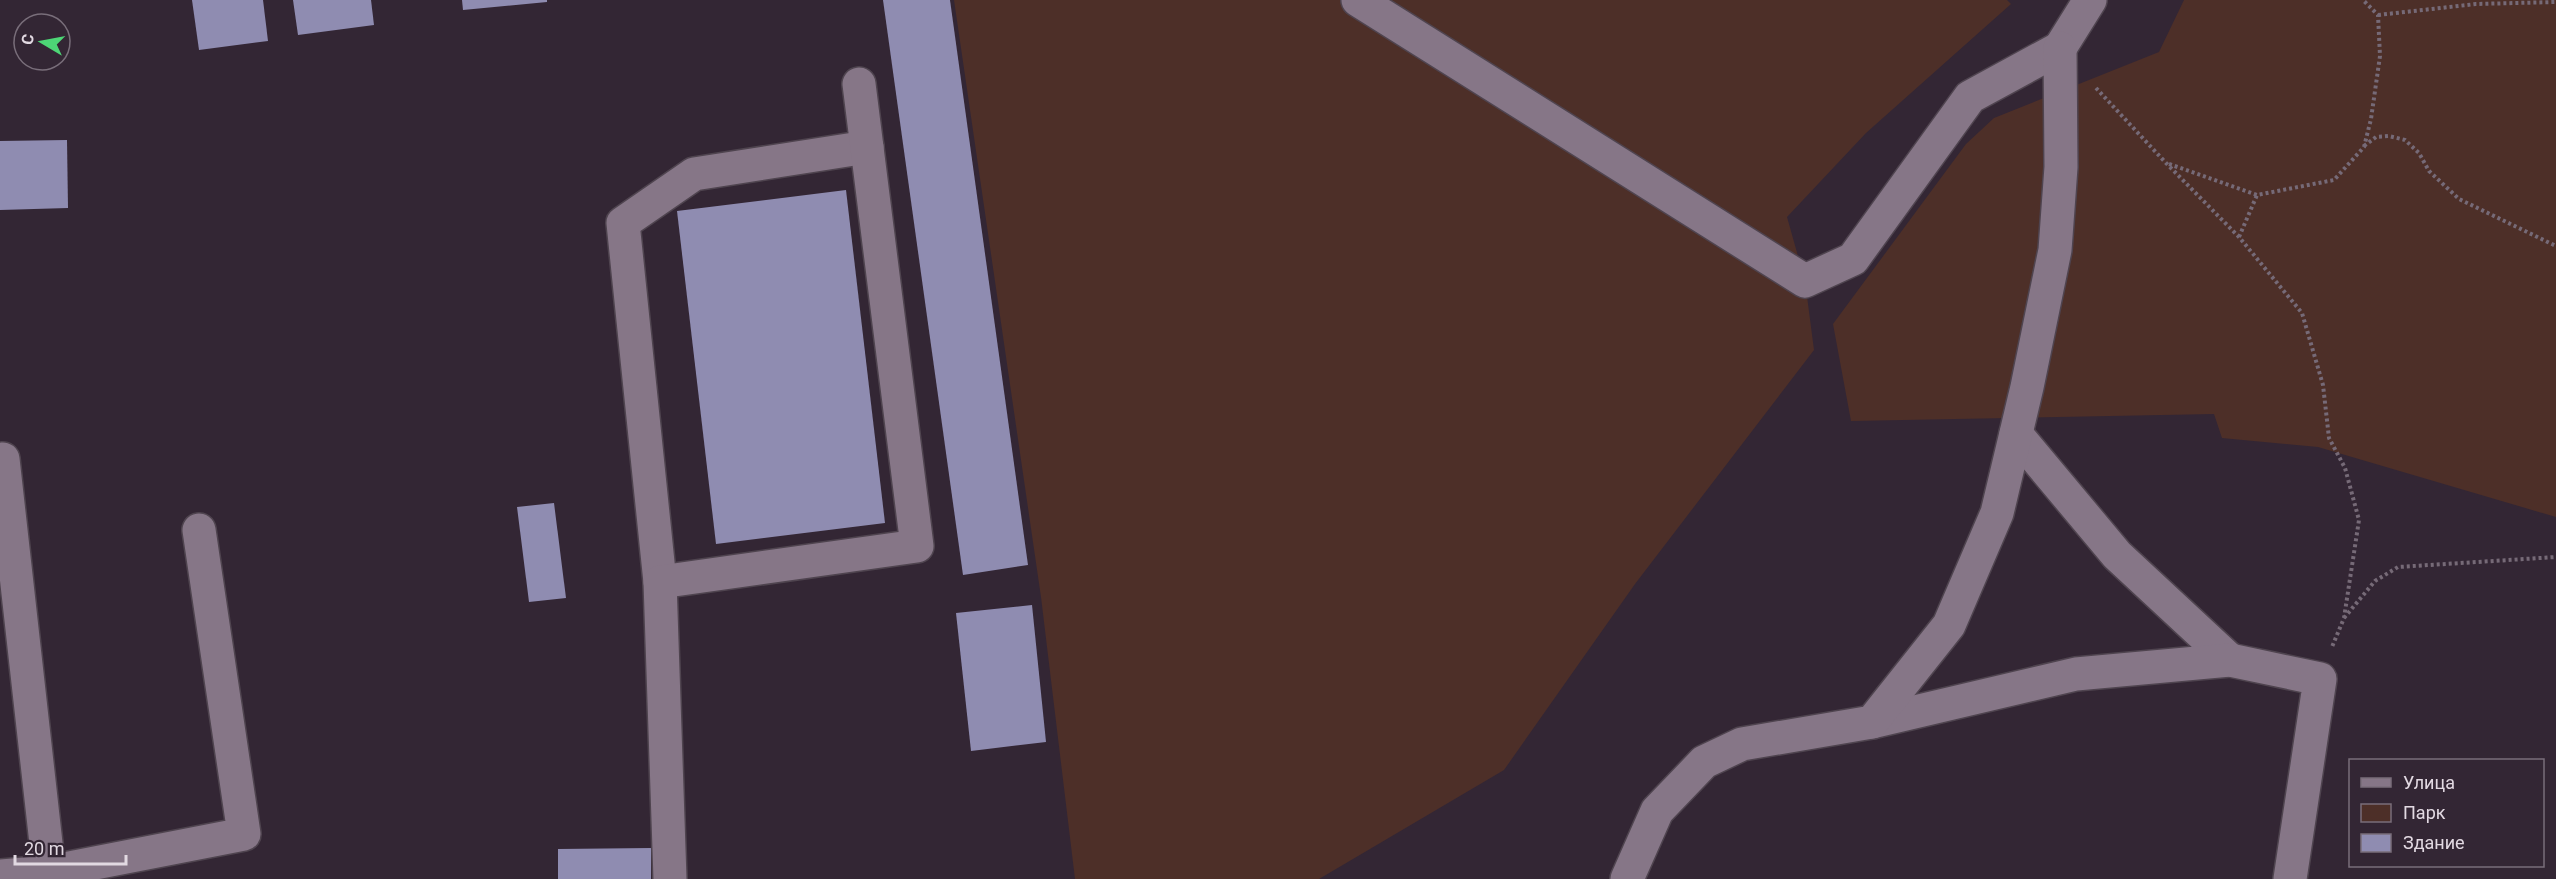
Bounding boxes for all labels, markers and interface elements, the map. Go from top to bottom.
north arrow [12,12,72,72]
text: С [17,33,38,46]
legend [2349,759,2544,867]
text: Улица [2403,772,2455,793]
text: Парк [2403,802,2446,823]
scale bar [15,828,126,866]
text: Здание [2403,832,2465,853]
text: 20 m [24,838,64,859]

